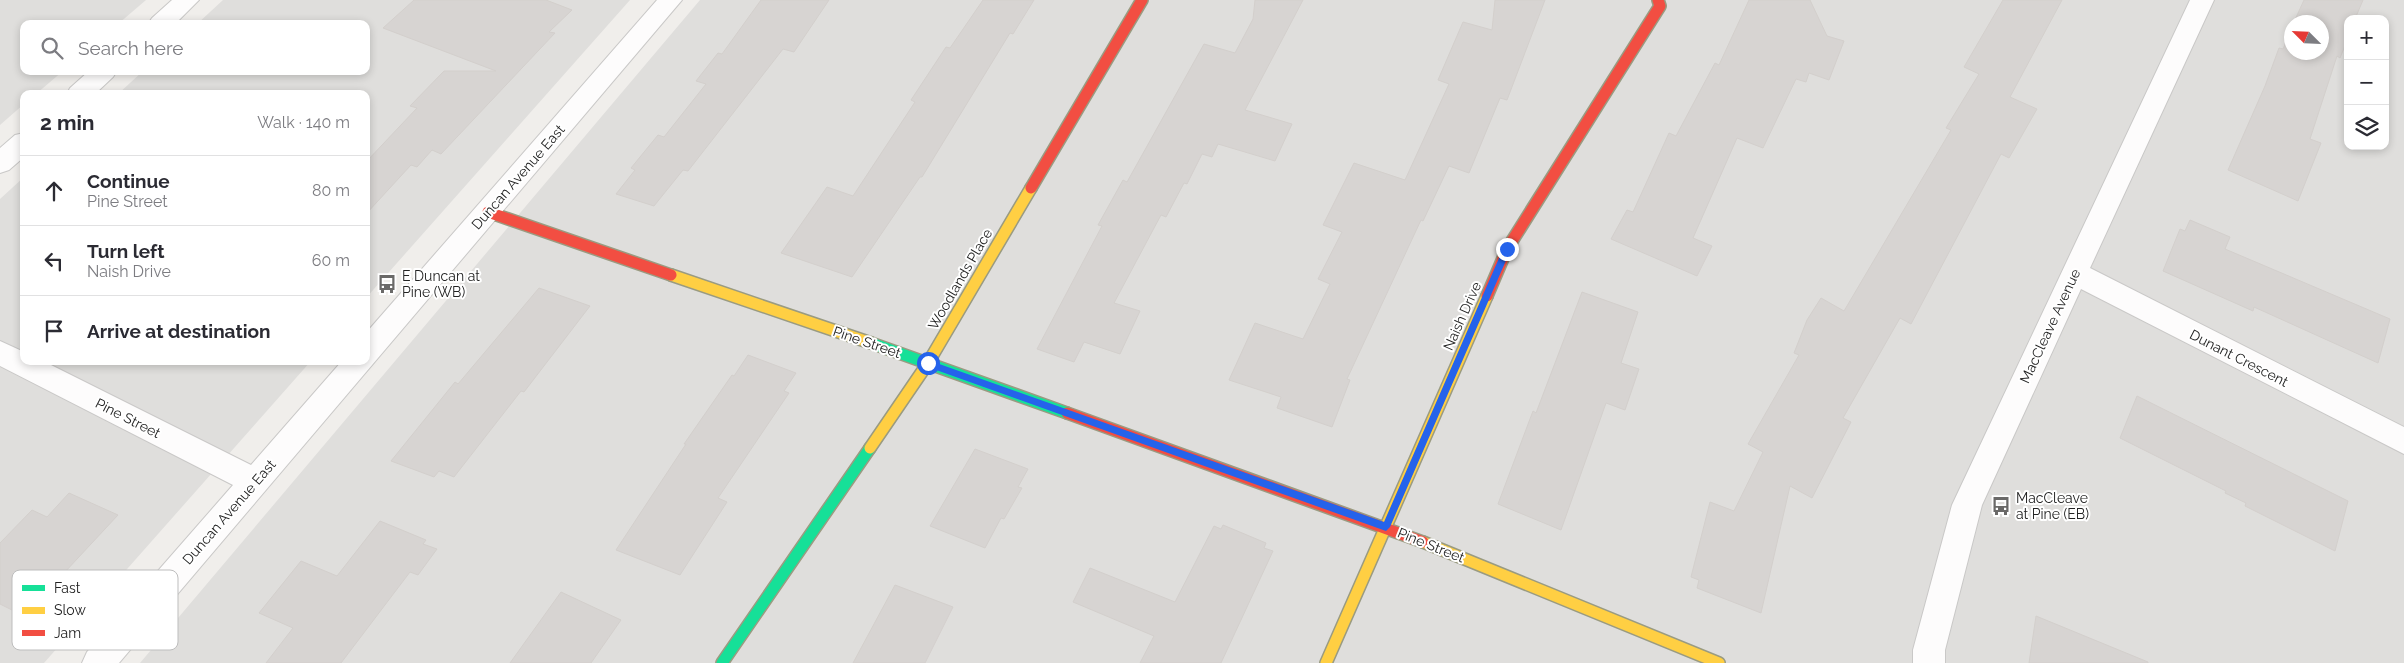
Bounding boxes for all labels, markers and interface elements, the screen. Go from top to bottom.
north arrow [2284,15,2329,60]
map controls [2344,15,2389,150]
button: + [2344,15,2389,60]
search box [20,20,370,75]
icon: search [38,34,66,62]
text: Search here [78,37,184,59]
button: − [2344,60,2389,105]
button: layers [2344,105,2389,150]
text: 2 min [40,110,94,135]
text: Walk · 140 m [257,113,350,132]
street label: Duncan Avenue East [468,121,568,233]
text: Continue [87,170,170,192]
icon: ahead [40,177,68,205]
text: 80 m [312,181,350,200]
text: Pine Street [87,192,168,211]
street label: Woodlands Place [925,226,995,332]
route end [1496,238,1519,261]
text: Turn left [87,240,164,262]
icon: left [40,247,68,275]
text: 60 m [312,251,350,270]
text: Naish Drive [87,262,171,281]
street label: MacCleave Avenue [2017,266,2083,386]
place label: E Duncan at Pine (WB) [402,268,480,300]
bus stop icon: E Duncan at Pine (WB) [376,273,398,295]
street label: Naish Drive [1440,279,1484,353]
icon: arrive [40,317,68,345]
text: Arrive at destination [87,320,271,342]
street label: Pine Street [831,323,903,361]
street label: Dunant Crescent [2187,326,2291,390]
route start [917,352,940,375]
street label: Pine Street [93,395,163,441]
street label: Duncan Avenue East [179,456,279,568]
place label: MacCleave at Pine (EB) [2016,490,2089,522]
bus stop icon: MacCleave at Pine (EB) [1990,495,2012,517]
street label: Pine Street [1395,524,1467,566]
legend [12,570,178,650]
text: Fast [54,580,81,596]
text: Slow [54,602,86,618]
text: Jam [54,625,81,641]

